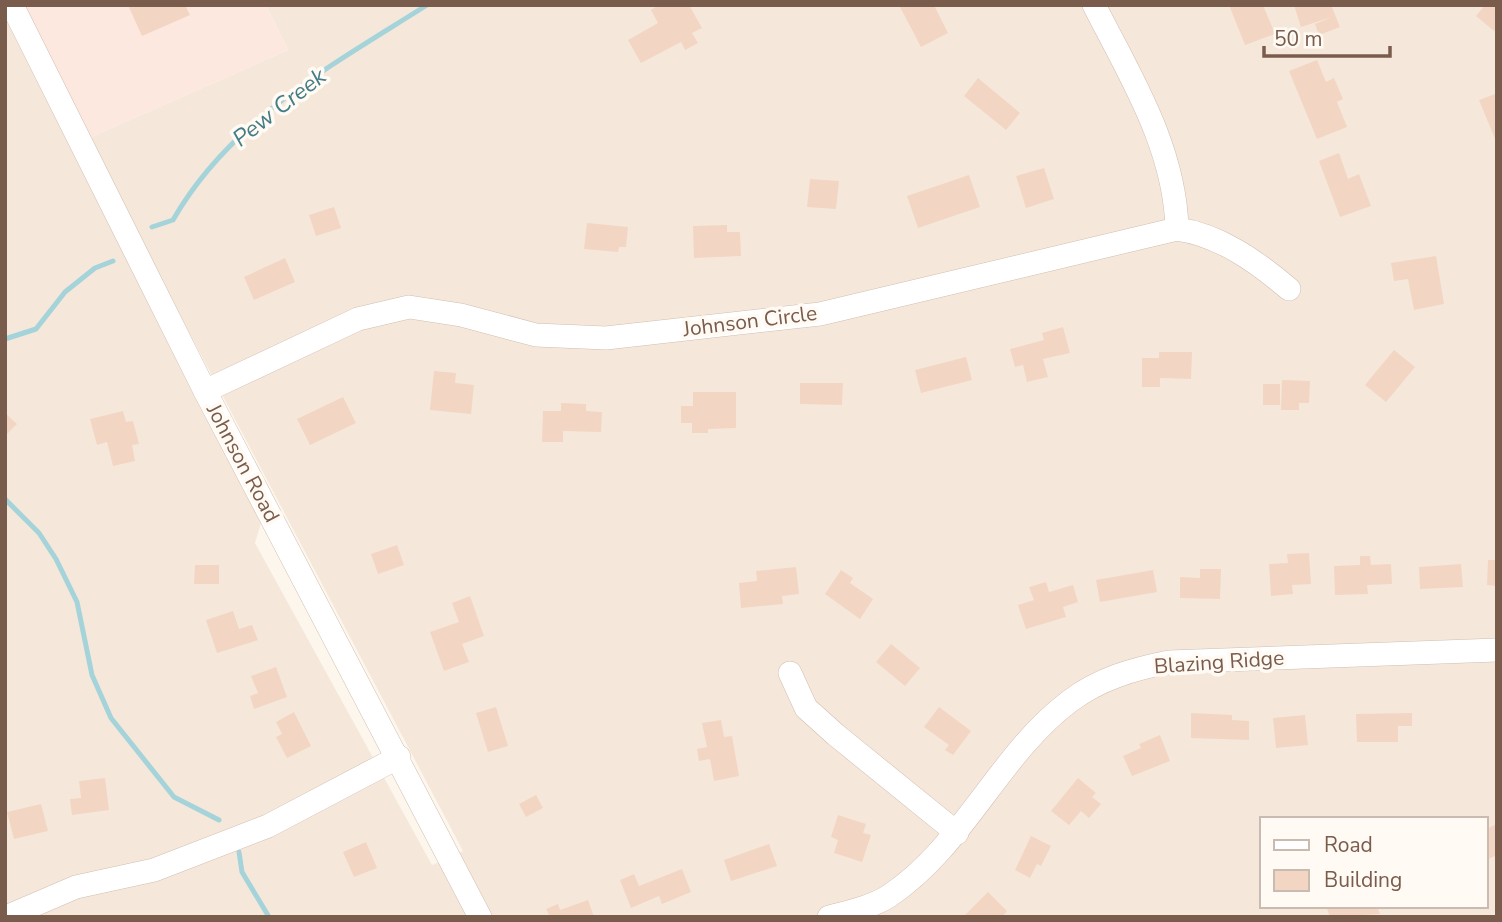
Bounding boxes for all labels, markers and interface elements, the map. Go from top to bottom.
scale bar [1264,14,1390,58]
text: 50 m [1274,25,1323,53]
water label: Pew Creek [226,61,333,154]
street label: Johnson Circle [680,299,819,343]
street label: Johnson Road [200,398,286,527]
street label: Blazing Ridge [1153,643,1285,681]
legend [1260,817,1488,908]
text: Road [1324,831,1373,859]
text: Building [1324,866,1402,894]

